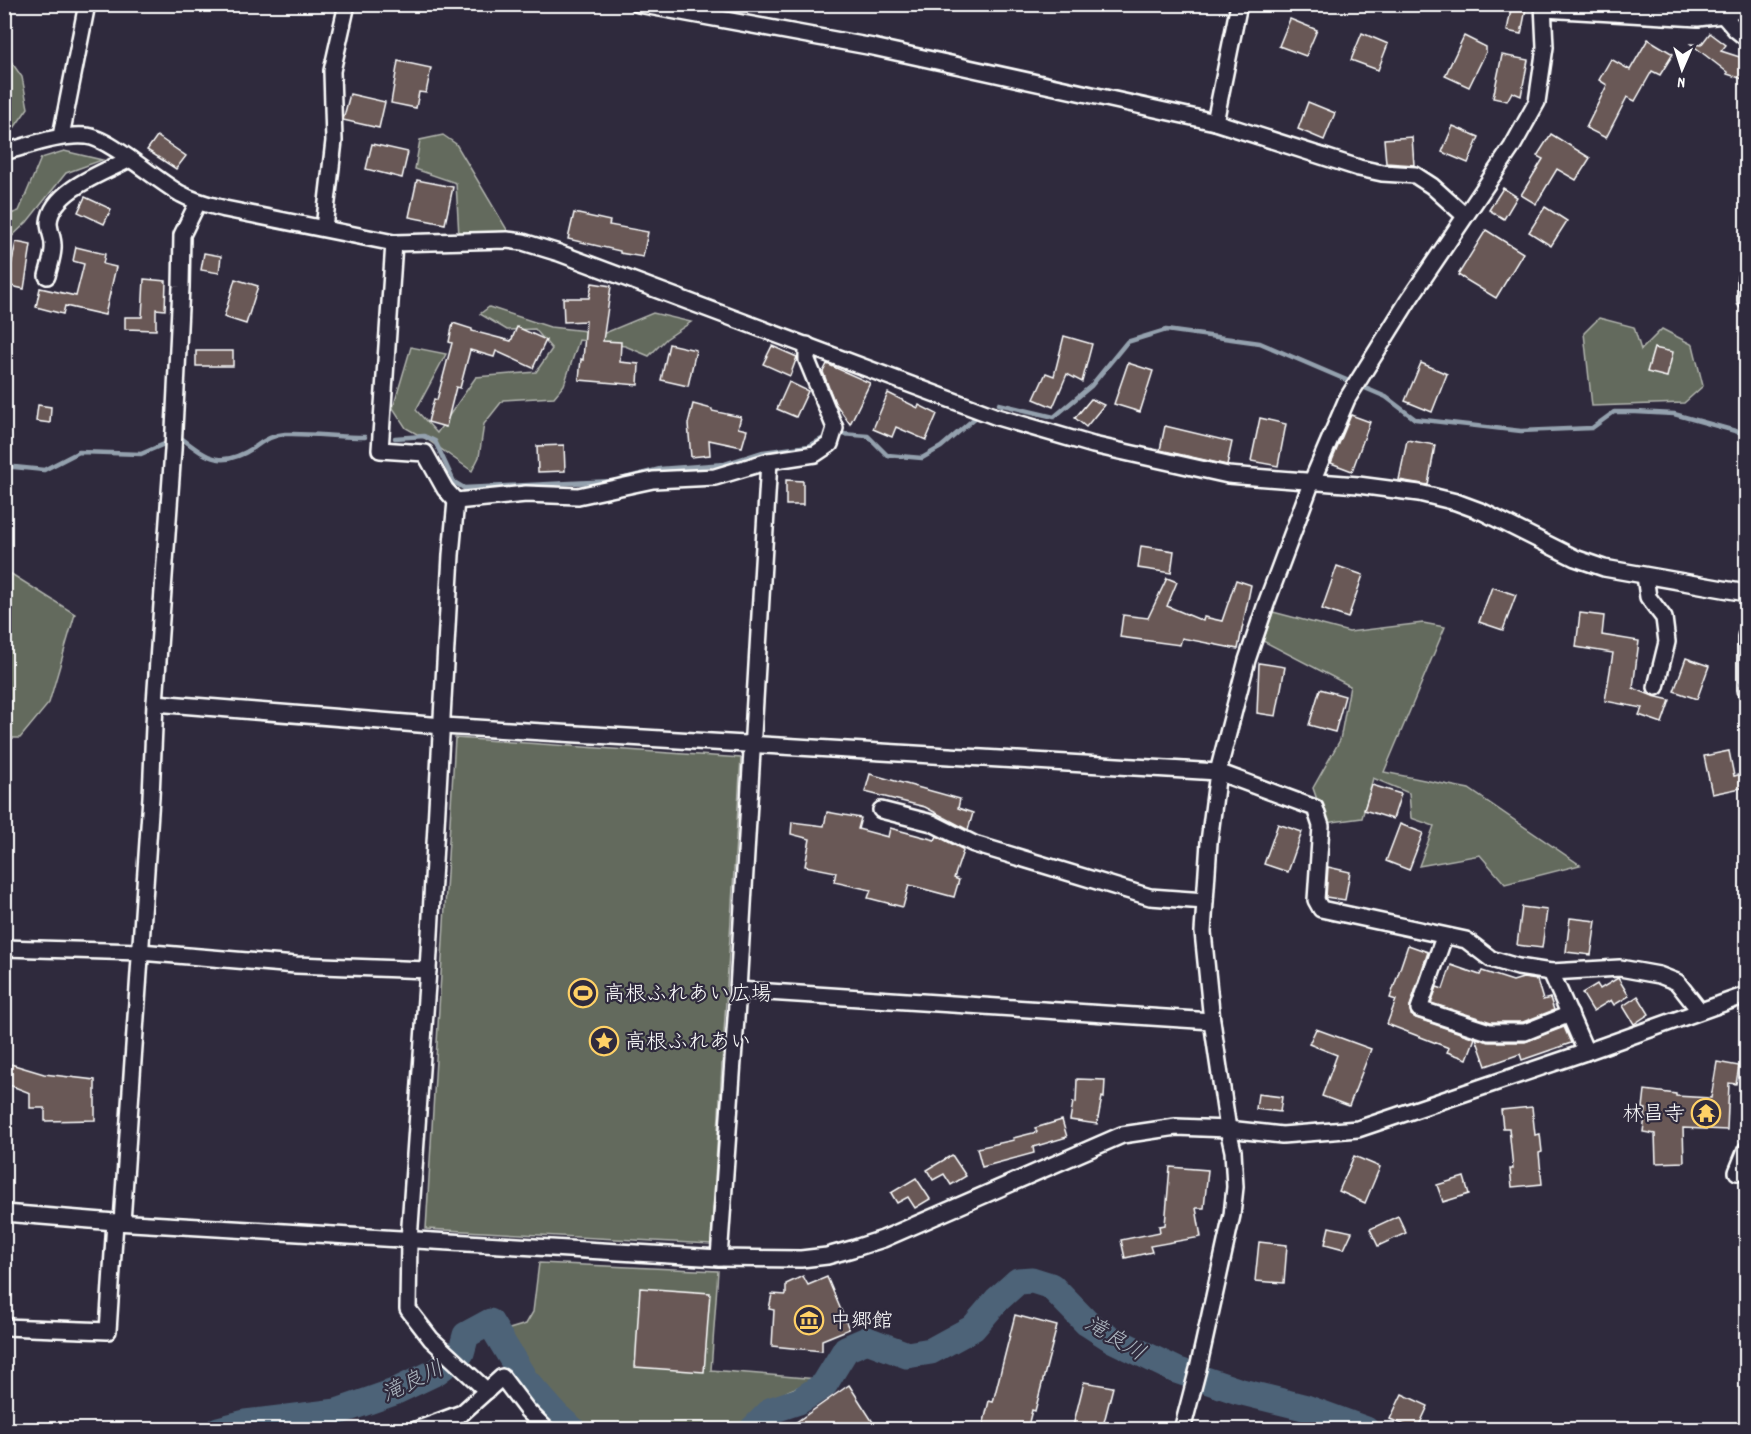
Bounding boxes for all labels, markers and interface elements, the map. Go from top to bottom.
north arrow [1652,39,1712,99]
text: N [1677,70,1686,93]
sports icon: 高根ふれあい広場 [567,977,599,1009]
place label: 高根ふれあい広場 [604,981,772,1011]
place icon: 高根ふれあい [588,1025,620,1057]
place label: 高根ふれあい [625,1029,751,1059]
temple icon: 林昌寺 [1690,1097,1722,1129]
place label: 林昌寺 [1622,1101,1685,1131]
museum icon: 中郷館 [793,1304,825,1336]
place label: 中郷館 [830,1308,893,1338]
water label: 滝良川 [1078,1310,1150,1370]
water label: 滝良川 [377,1355,450,1412]

